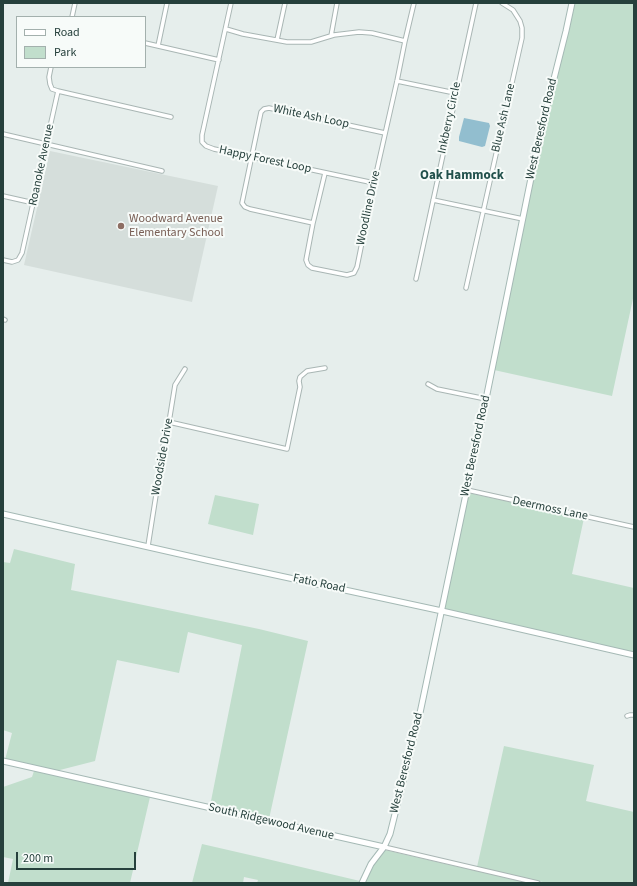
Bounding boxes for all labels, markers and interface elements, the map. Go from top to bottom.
legend [16,16,146,68]
text: Road [54,24,80,41]
text: Park [54,44,76,61]
street label: West Beresford Road [523,77,561,181]
street label: Inkberry Circle [435,81,465,155]
street label: Blue Ash Lane [489,82,519,154]
street label: White Ash Loop [272,102,350,132]
street label: Roanoke Avenue [26,123,58,207]
street label: Happy Forest Loop [218,143,312,177]
district label: Oak Hammock [420,168,504,184]
street label: Woodline Drive [354,169,384,247]
place label: Woodward Avenue Elementary School [129,212,224,240]
marker: Woodward Avenue Elementary School [116,221,126,231]
street label: West Beresford Road [458,394,494,498]
street label: Woodside Drive [149,417,177,497]
street label: Deermoss Lane [511,494,589,524]
street label: Fatio Road [292,571,346,597]
street label: West Beresford Road [388,711,426,815]
street label: South Ridgewood Avenue [207,801,335,843]
scale bar [18,844,138,870]
text: 200 m [23,850,53,867]

